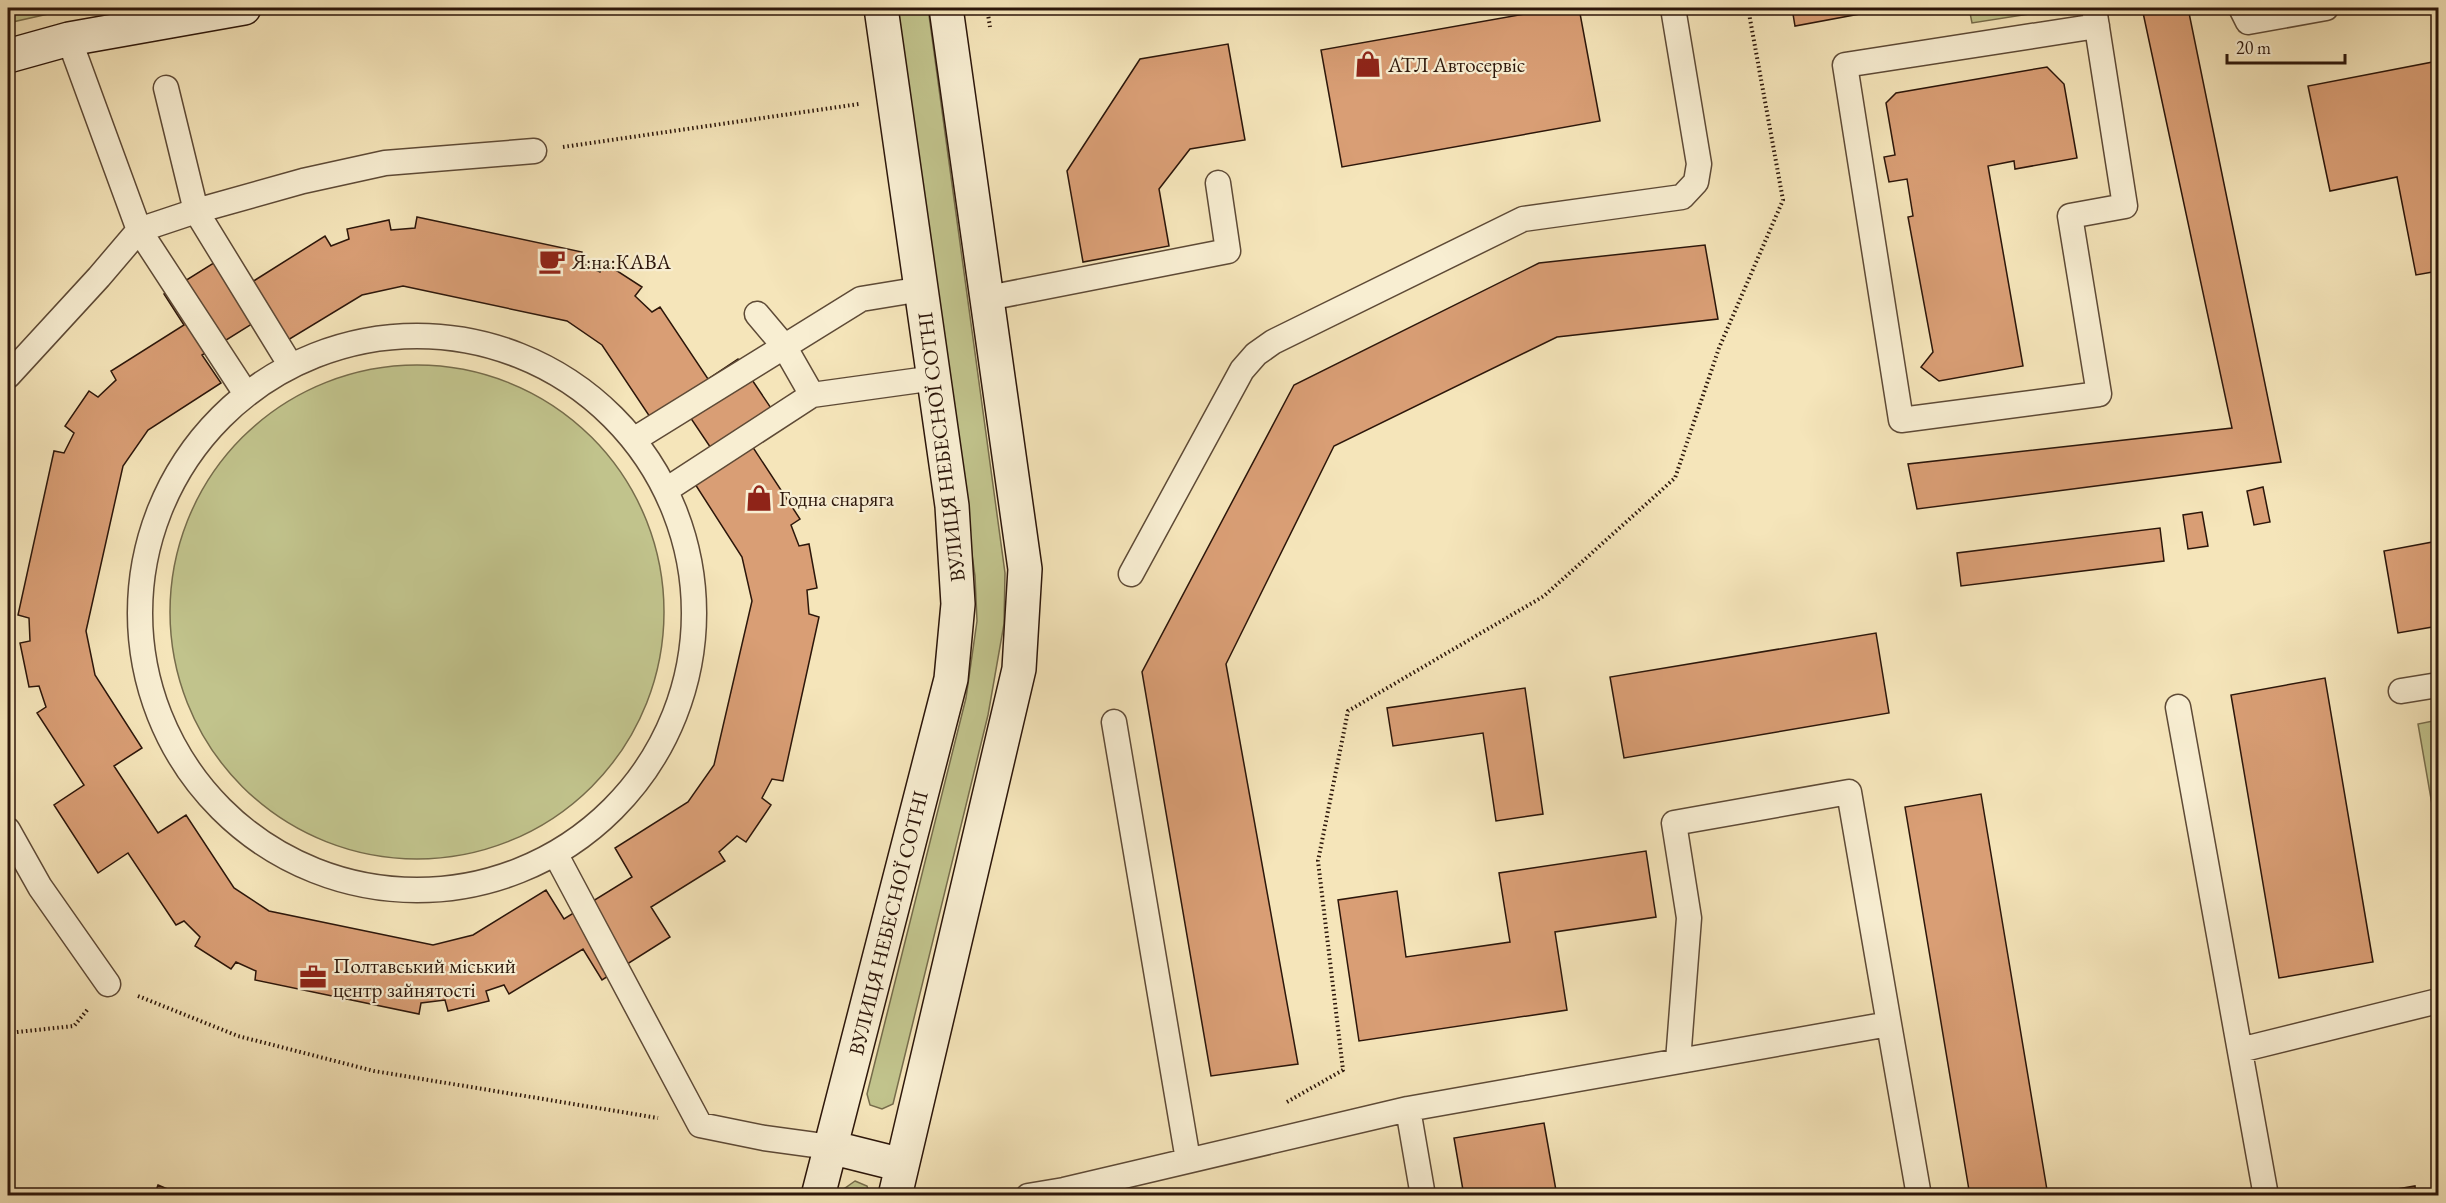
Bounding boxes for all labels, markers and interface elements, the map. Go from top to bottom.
scale bar [2227,27,2346,65]
text: 20 m [2236,36,2271,59]
shop icon: АТЛ Автосервіс [1353,49,1383,79]
place label: АТЛ Автосервіс [1387,51,1525,78]
cafe icon: Я:на:КАВА [537,246,567,276]
place label: Я:на:КАВА [571,248,672,275]
street label: ВУЛИЦЯ НЕБЕСНОЇ СОТНІ [911,311,971,583]
shop icon: Годна снаряга [744,483,774,513]
place label: Годна снаряга [779,485,895,512]
street label: ВУЛИЦЯ НЕБЕСНОЇ СОТНІ [842,788,934,1058]
place label: Полтавський міський центр зайнятості [333,952,516,1003]
office icon: Полтавський міський центр зайнятості [298,962,328,992]

